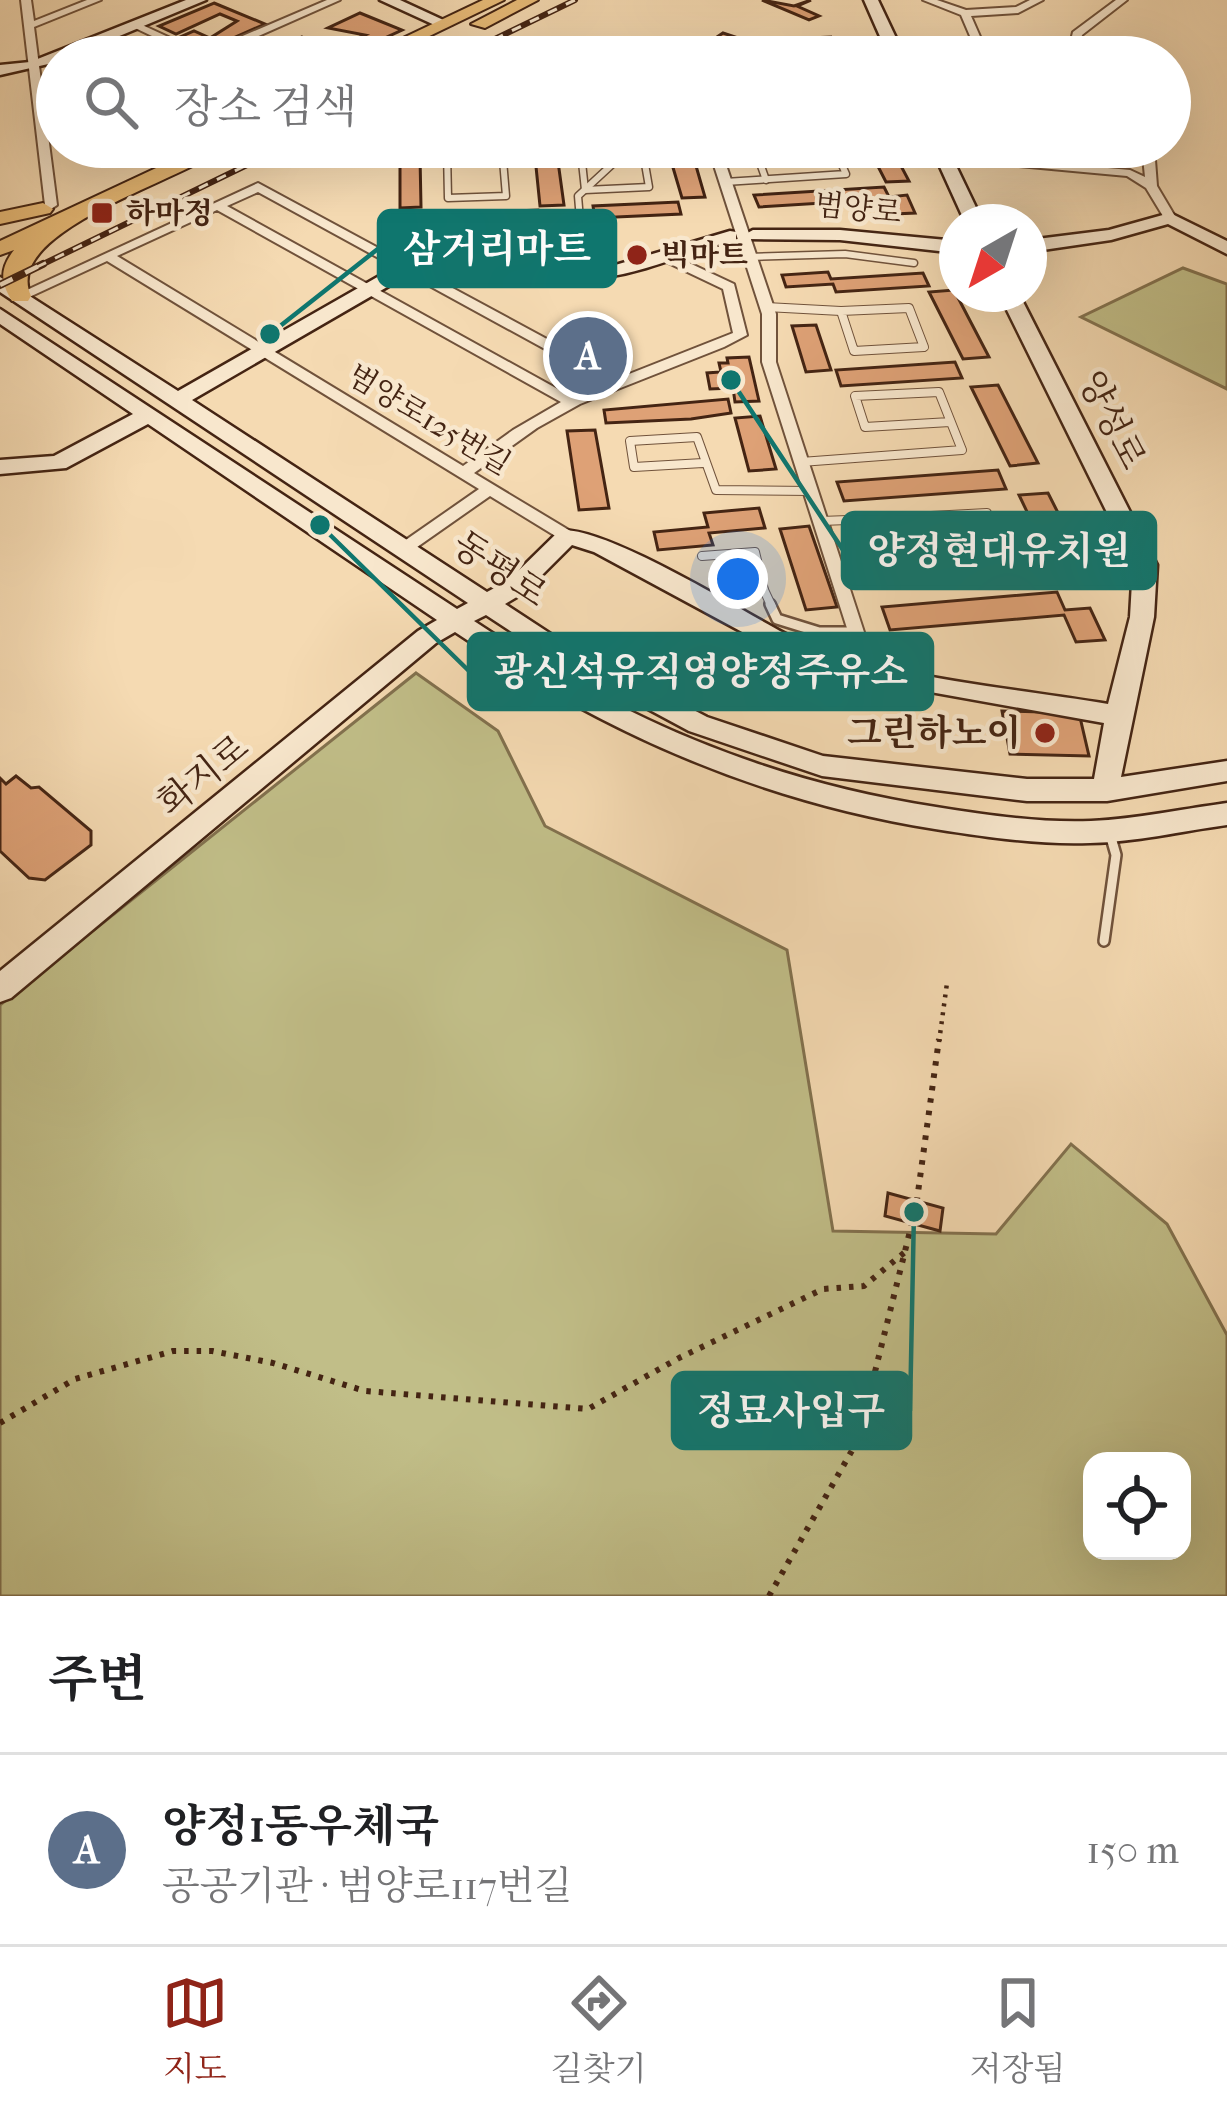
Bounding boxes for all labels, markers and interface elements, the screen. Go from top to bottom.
search box [36,36,1191,168]
icon: search [78,69,144,135]
text: 장소 검색 [174,81,358,134]
street label: 범양로 [813,187,903,231]
place label: 하마정 [126,196,213,231]
marker: 하마정 [89,200,115,226]
north arrow [939,204,1047,312]
callout: 삼거리마트 [379,211,615,286]
text: 삼거리마트 [403,226,592,272]
place label: 빅마트 [661,238,748,273]
marker: 빅마트 [624,242,650,268]
pin: A [549,311,627,401]
street label: 범양로125번길 [341,358,517,482]
street label: 양성로 [1070,364,1154,476]
callout: 양정현대유치원 [843,513,1155,588]
street label: 동평로 [445,522,555,616]
text: 양정현대유치원 [867,528,1131,574]
your location [708,549,768,609]
callout: 광신석유직영양정주유소 [469,634,932,709]
text: 광신석유직영양정주유소 [494,649,908,695]
place label: 그린하노이 [847,712,1021,754]
marker: 그린하노이 [1032,720,1058,746]
street label: 화지로 [149,726,257,824]
callout: 정묘사입구 [673,1373,910,1448]
text: 정묘사입구 [697,1388,886,1434]
map controls [1083,1452,1191,1560]
button: locate [1083,1452,1191,1560]
text: 주변 [48,1649,147,1709]
text: 양정1동우체국 [162,1800,439,1853]
text: A [74,1827,100,1873]
text: 150 m [1086,1827,1179,1873]
text: 공공기관 · 범양로117번길 [162,1863,572,1909]
tab: 지도 [162,1970,228,2089]
tab: 길찾기 [551,1970,646,2089]
tab: 저장됨 [970,1970,1065,2089]

